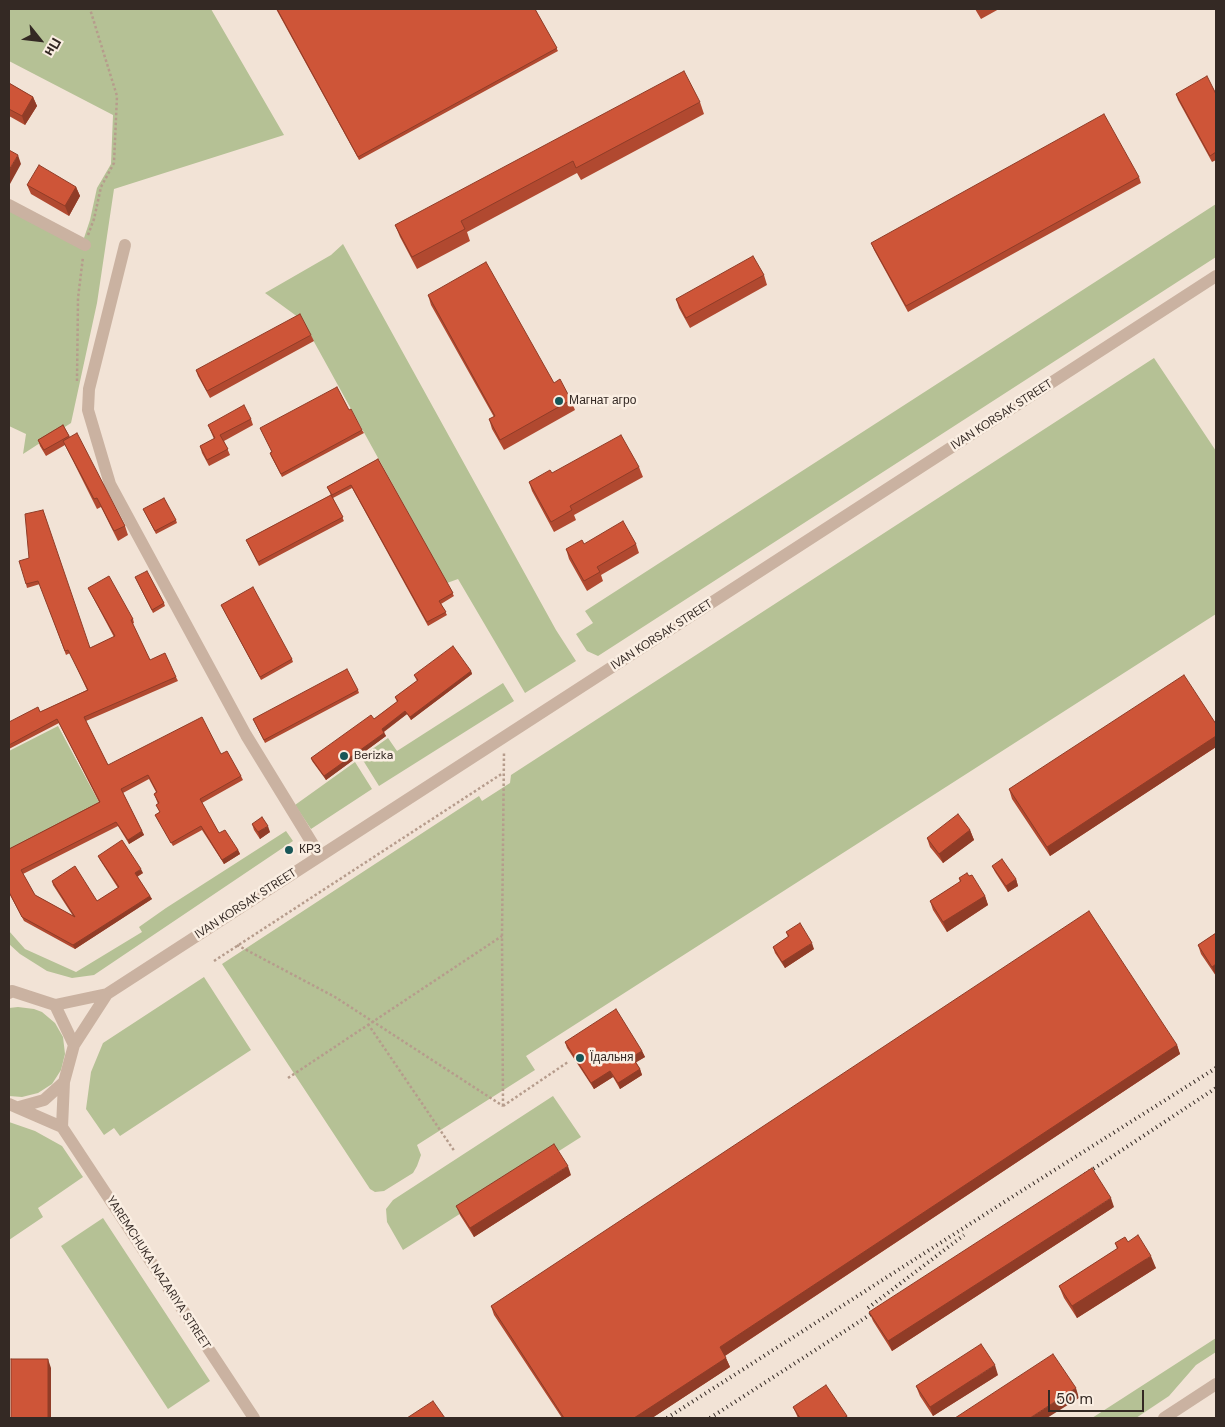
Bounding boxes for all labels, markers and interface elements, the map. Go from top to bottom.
north arrow [15,15,65,65]
text: Пн [41,35,65,60]
street label: IVAN KORSAK STREET [949,377,1055,453]
place label: Магнат агро [569,394,636,408]
marker: Магнат агро [553,395,565,407]
street label: IVAN KORSAK STREET [609,597,715,673]
place label: Berizka [354,749,393,763]
marker: Berizka [338,750,350,762]
place label: КРЗ [299,843,321,857]
marker: КРЗ [283,844,295,856]
street label: IVAN KORSAK STREET [193,866,299,942]
place label: Їдальня [590,1051,633,1065]
marker: Їдальня [574,1052,586,1064]
street label: YAREMCHUKA NAZARIYA STREET [103,1194,213,1352]
scale bar [1050,1380,1146,1412]
text: 50 m [1056,1389,1093,1409]

